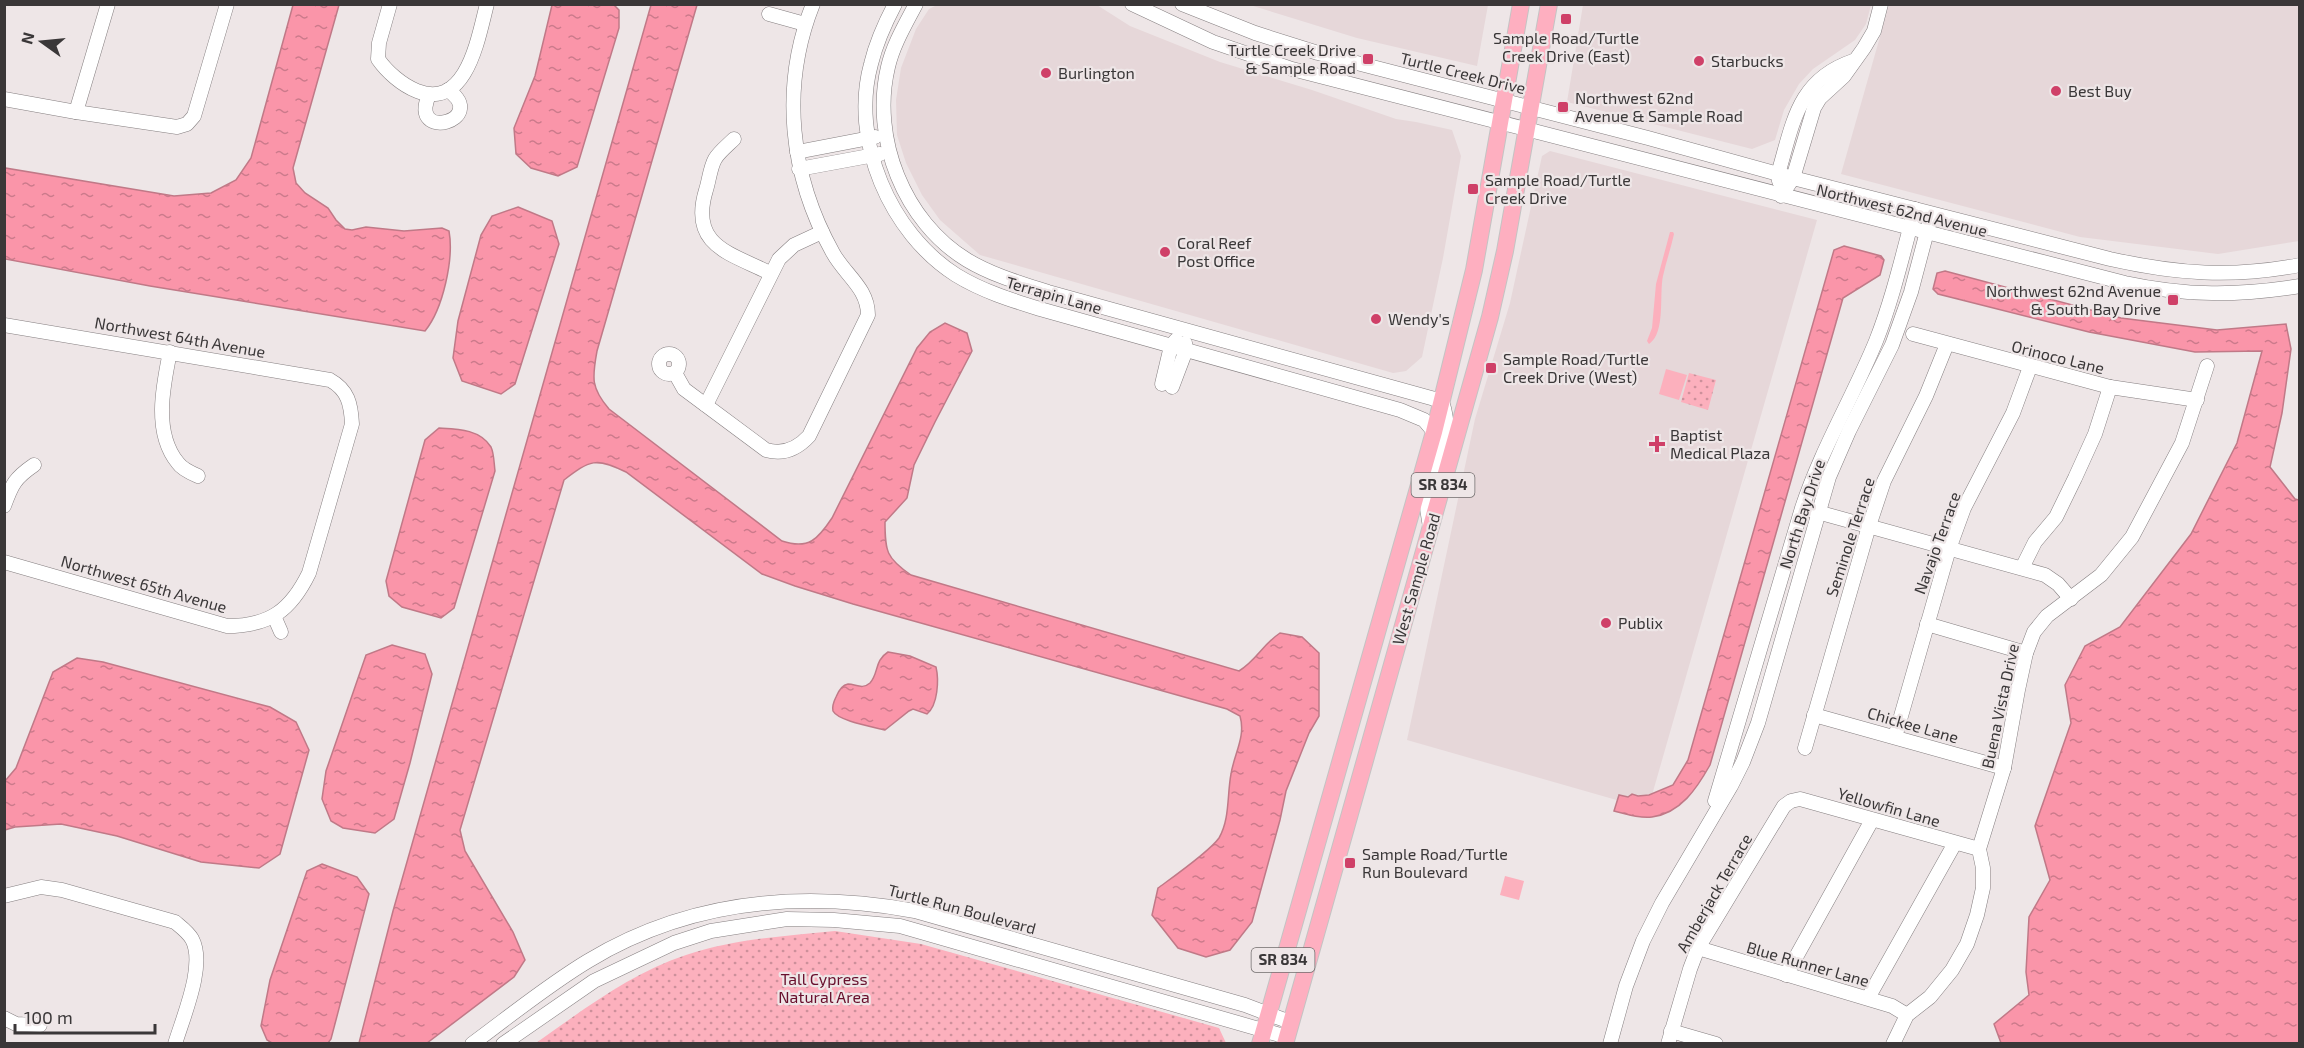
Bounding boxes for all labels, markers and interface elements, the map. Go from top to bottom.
north arrow [12,12,72,72]
marker: Sample Road/Turtle Creek Drive (East) [1559,12,1573,26]
place label: Sample Road/Turtle Creek Drive (East) [1493,28,1639,65]
text: N [16,30,38,46]
place label: Turtle Creek Drive & Sample Road [1228,40,1356,77]
street label: Turtle Creek Drive [1398,48,1528,97]
place label: Starbucks [1711,51,1784,70]
marker: Turtle Creek Drive & Sample Road [1361,52,1375,66]
marker: Starbucks [1692,54,1706,68]
place label: Burlington [1058,63,1135,82]
marker: Burlington [1039,66,1053,80]
place label: Best Buy [2068,81,2132,100]
marker: Best Buy [2049,84,2063,98]
place label: Northwest 62nd Avenue & Sample Road [1575,88,1743,125]
marker: Northwest 62nd Avenue & Sample Road [1556,100,1570,114]
place label: Sample Road/Turtle Creek Drive [1485,170,1631,207]
street label: Northwest 62nd Avenue [1815,179,1989,240]
marker: Sample Road/Turtle Creek Drive [1466,182,1480,196]
place label: Coral Reef Post Office [1177,233,1255,270]
marker: Coral Reef Post Office [1158,245,1172,259]
street label: Terrapin Lane [1004,272,1104,317]
place label: Northwest 62nd Avenue & South Bay Drive [1986,281,2161,318]
marker: Northwest 62nd Avenue & South Bay Drive [2166,293,2180,307]
place label: Wendy's [1388,309,1450,328]
street label: Northwest 64th Avenue [93,312,267,361]
marker: Wendy's [1369,312,1383,326]
street label: Orinoco Lane [2010,336,2106,377]
place label: Sample Road/Turtle Creek Drive (West) [1503,349,1649,386]
marker: Sample Road/Turtle Creek Drive (West) [1484,361,1498,375]
place label: Baptist Medical Plaza [1670,425,1770,462]
marker: Baptist Medical Plaza [1648,435,1666,453]
street label: North Bay Drive [1775,457,1828,571]
road number: SR 834 [1412,473,1474,497]
street label: Seminole Terrace [1821,475,1878,599]
street label: Navajo Terrace [1909,489,1965,597]
street label: West Sample Road [1388,511,1443,647]
street label: Northwest 65th Avenue [59,551,229,616]
place label: Publix [1618,613,1663,632]
marker: Publix [1599,616,1613,630]
street label: Buena Vista Drive [1977,642,2022,770]
street label: Chickee Lane [1865,702,1961,747]
street label: Yellowfin Lane [1836,783,1943,830]
street label: Amberjack Terrace [1672,830,1756,956]
place label: Sample Road/Turtle Run Boulevard [1362,844,1508,881]
marker: Sample Road/Turtle Run Boulevard [1343,856,1357,870]
street label: Turtle Run Boulevard [886,880,1038,937]
street label: Blue Runner Lane [1745,937,1872,990]
road number: SR 834 [1252,948,1314,972]
park label: Tall Cypress Natural Area [778,969,870,1006]
scale bar [15,997,154,1035]
text: 100 m [24,1006,73,1028]

